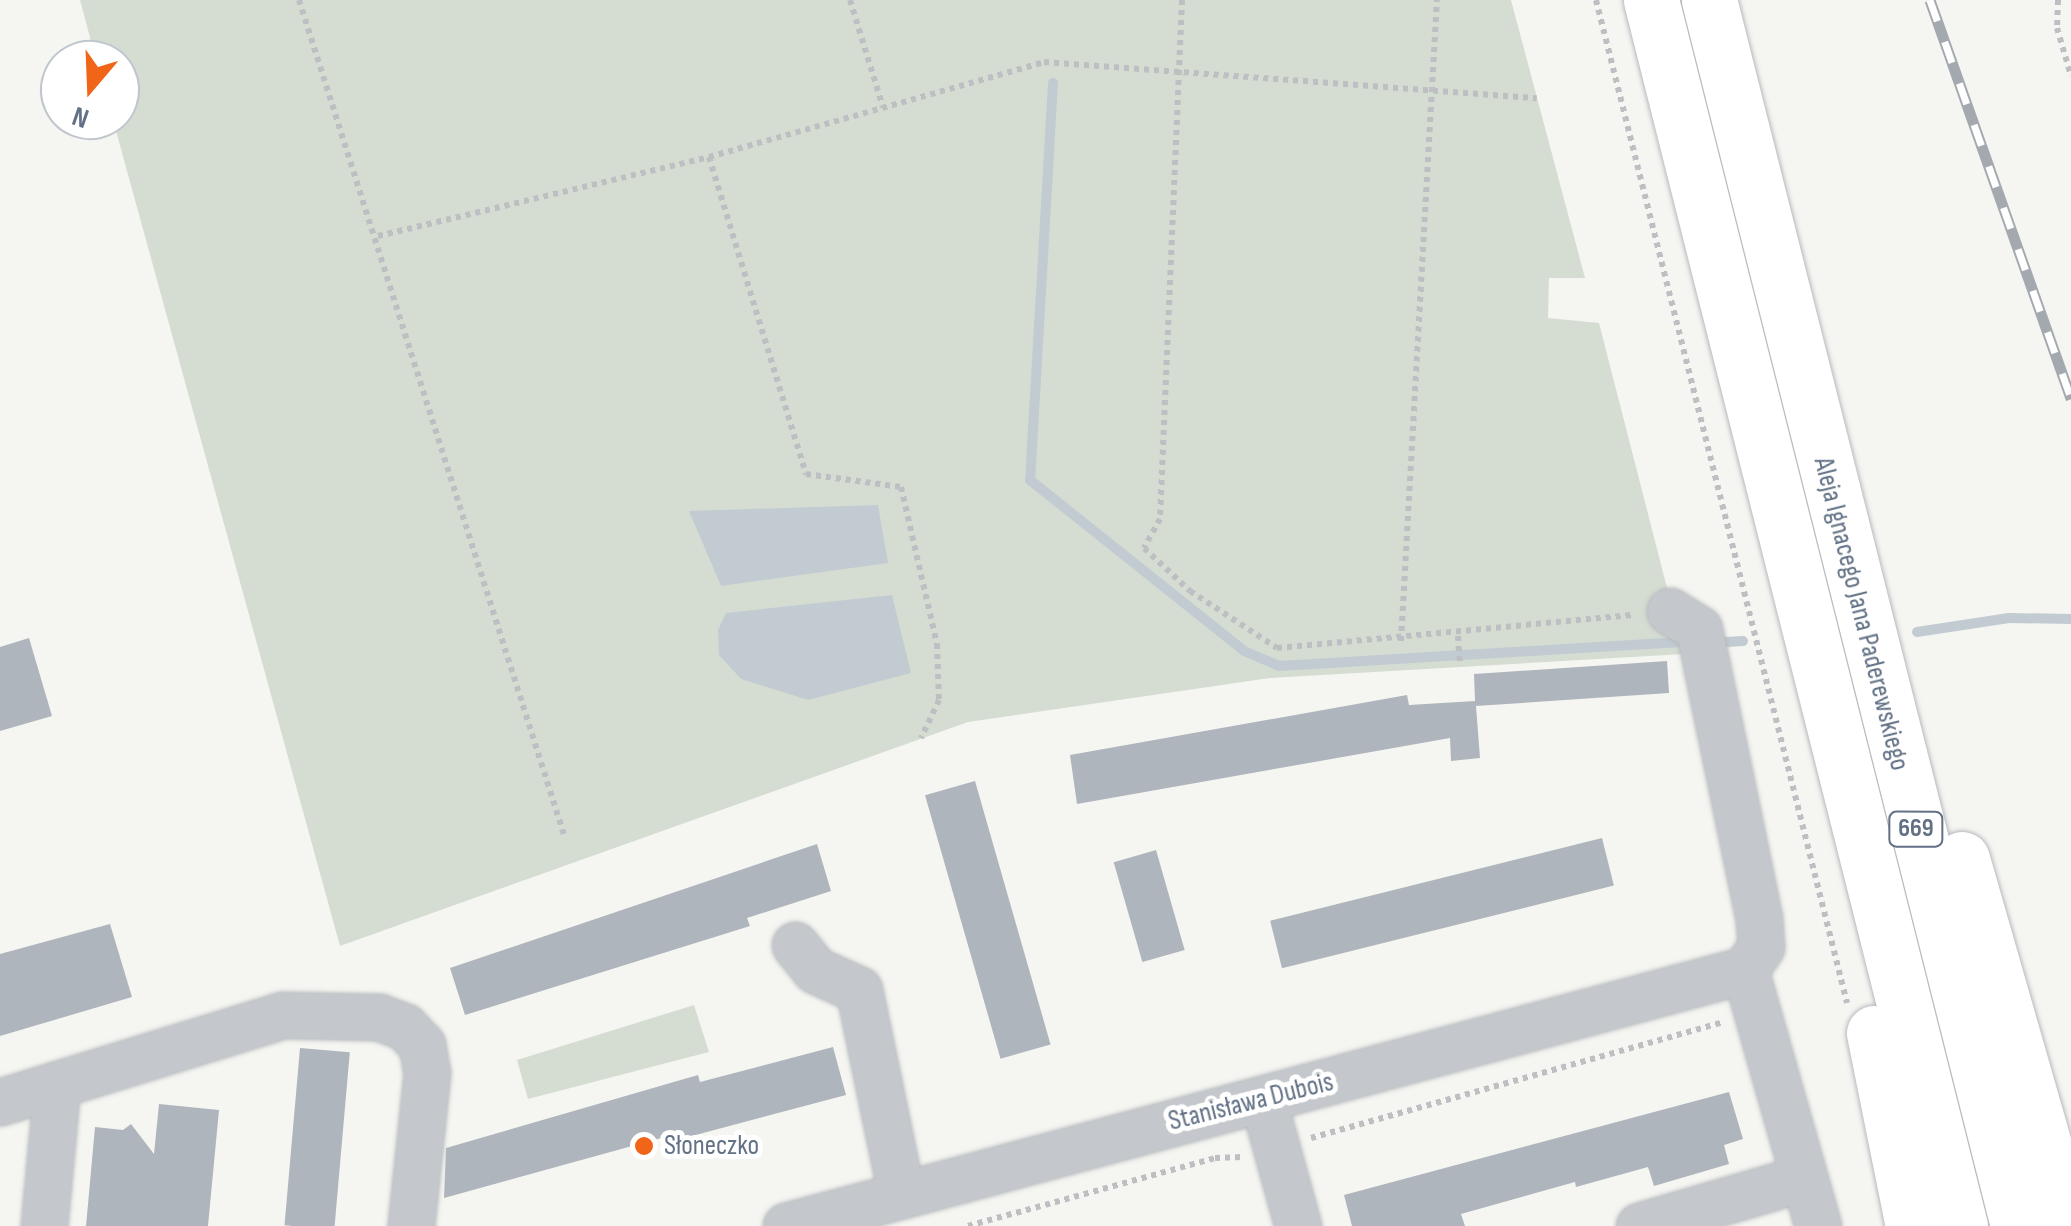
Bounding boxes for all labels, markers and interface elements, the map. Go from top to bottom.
north arrow [40,40,140,140]
text: N [68,99,93,135]
street label: Aleja Ignacego Jana Paderewskiego [1806,454,1916,774]
road number: 669 [1886,809,1946,849]
street label: Stanisława Dubois [1165,1065,1337,1139]
place label: Słoneczko [664,1129,759,1163]
marker: Słoneczko [633,1135,655,1157]

